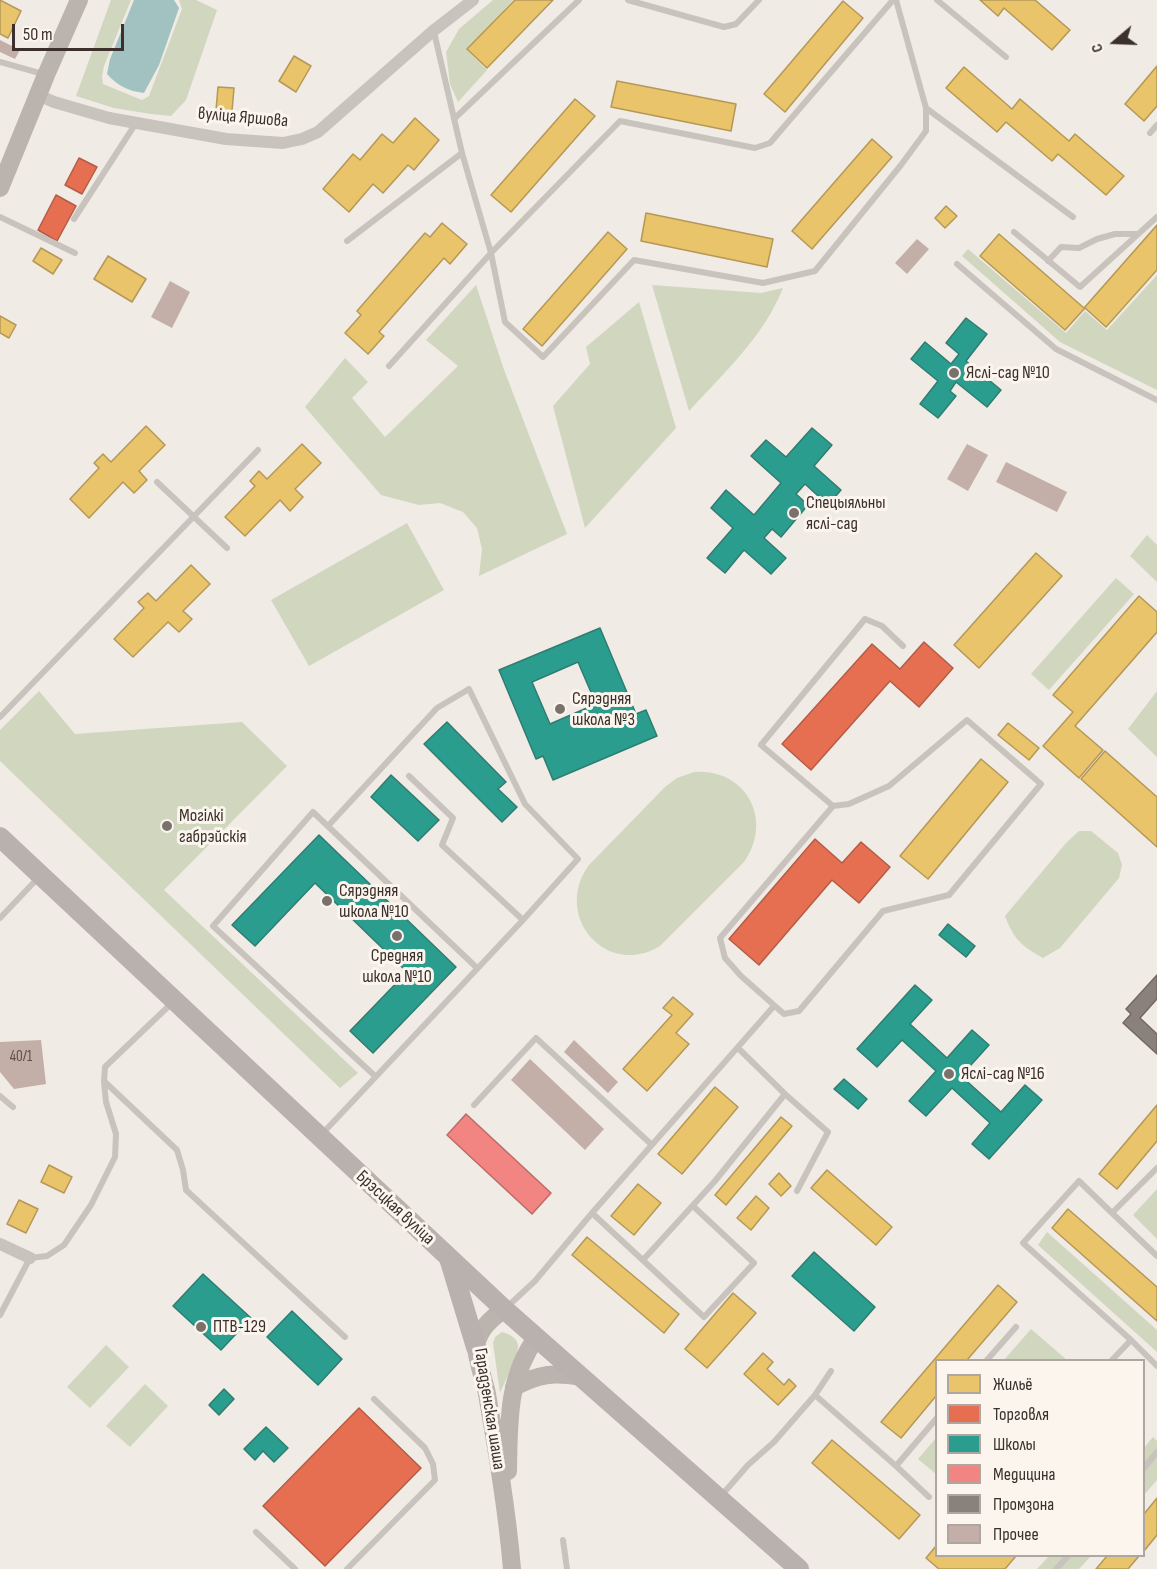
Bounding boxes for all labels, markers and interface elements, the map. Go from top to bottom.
scale bar [15,12,128,50]
north arrow [1085,12,1145,72]
text: 50 m [23,24,53,45]
text: С [1087,41,1108,55]
street label: вуліца Яршова [197,103,289,133]
place label: Яслі-сад №10 [966,362,1050,384]
marker: Яслі-сад №10 [947,366,961,380]
place label: Спецыяльны яслі-сад [806,492,886,534]
marker: Спецыяльны яслі-сад [787,506,801,520]
place label: Сярэдняя школа №3 [572,688,635,730]
marker: Сярэдняя школа №3 [553,702,567,716]
place label: Могілкі габрэйскія [179,805,247,848]
marker: Могілкі габрэйскія [160,819,174,833]
place label: Сярэдняя школа №10 [339,880,409,922]
marker: Сярэдняя школа №10 [320,894,334,908]
marker: Средняя школа №10 [390,929,404,943]
place label: Средняя школа №10 [362,945,432,988]
house number: 40/1 [10,1048,32,1066]
place label: Яслі-сад №16 [961,1063,1045,1085]
marker: Яслі-сад №16 [942,1067,956,1081]
street label: Брэсцкая вуліца [351,1166,439,1250]
place label: ПТВ-129 [213,1316,266,1338]
marker: ПТВ-129 [194,1320,208,1334]
street label: Гарадзенская шаша [469,1347,509,1471]
legend [935,1359,1145,1557]
text: Жильё [993,1374,1033,1395]
text: Торговля [993,1404,1049,1425]
text: Школы [993,1434,1036,1455]
text: Медицина [993,1464,1056,1485]
text: Промзона [993,1494,1054,1515]
text: Прочее [993,1524,1039,1545]

